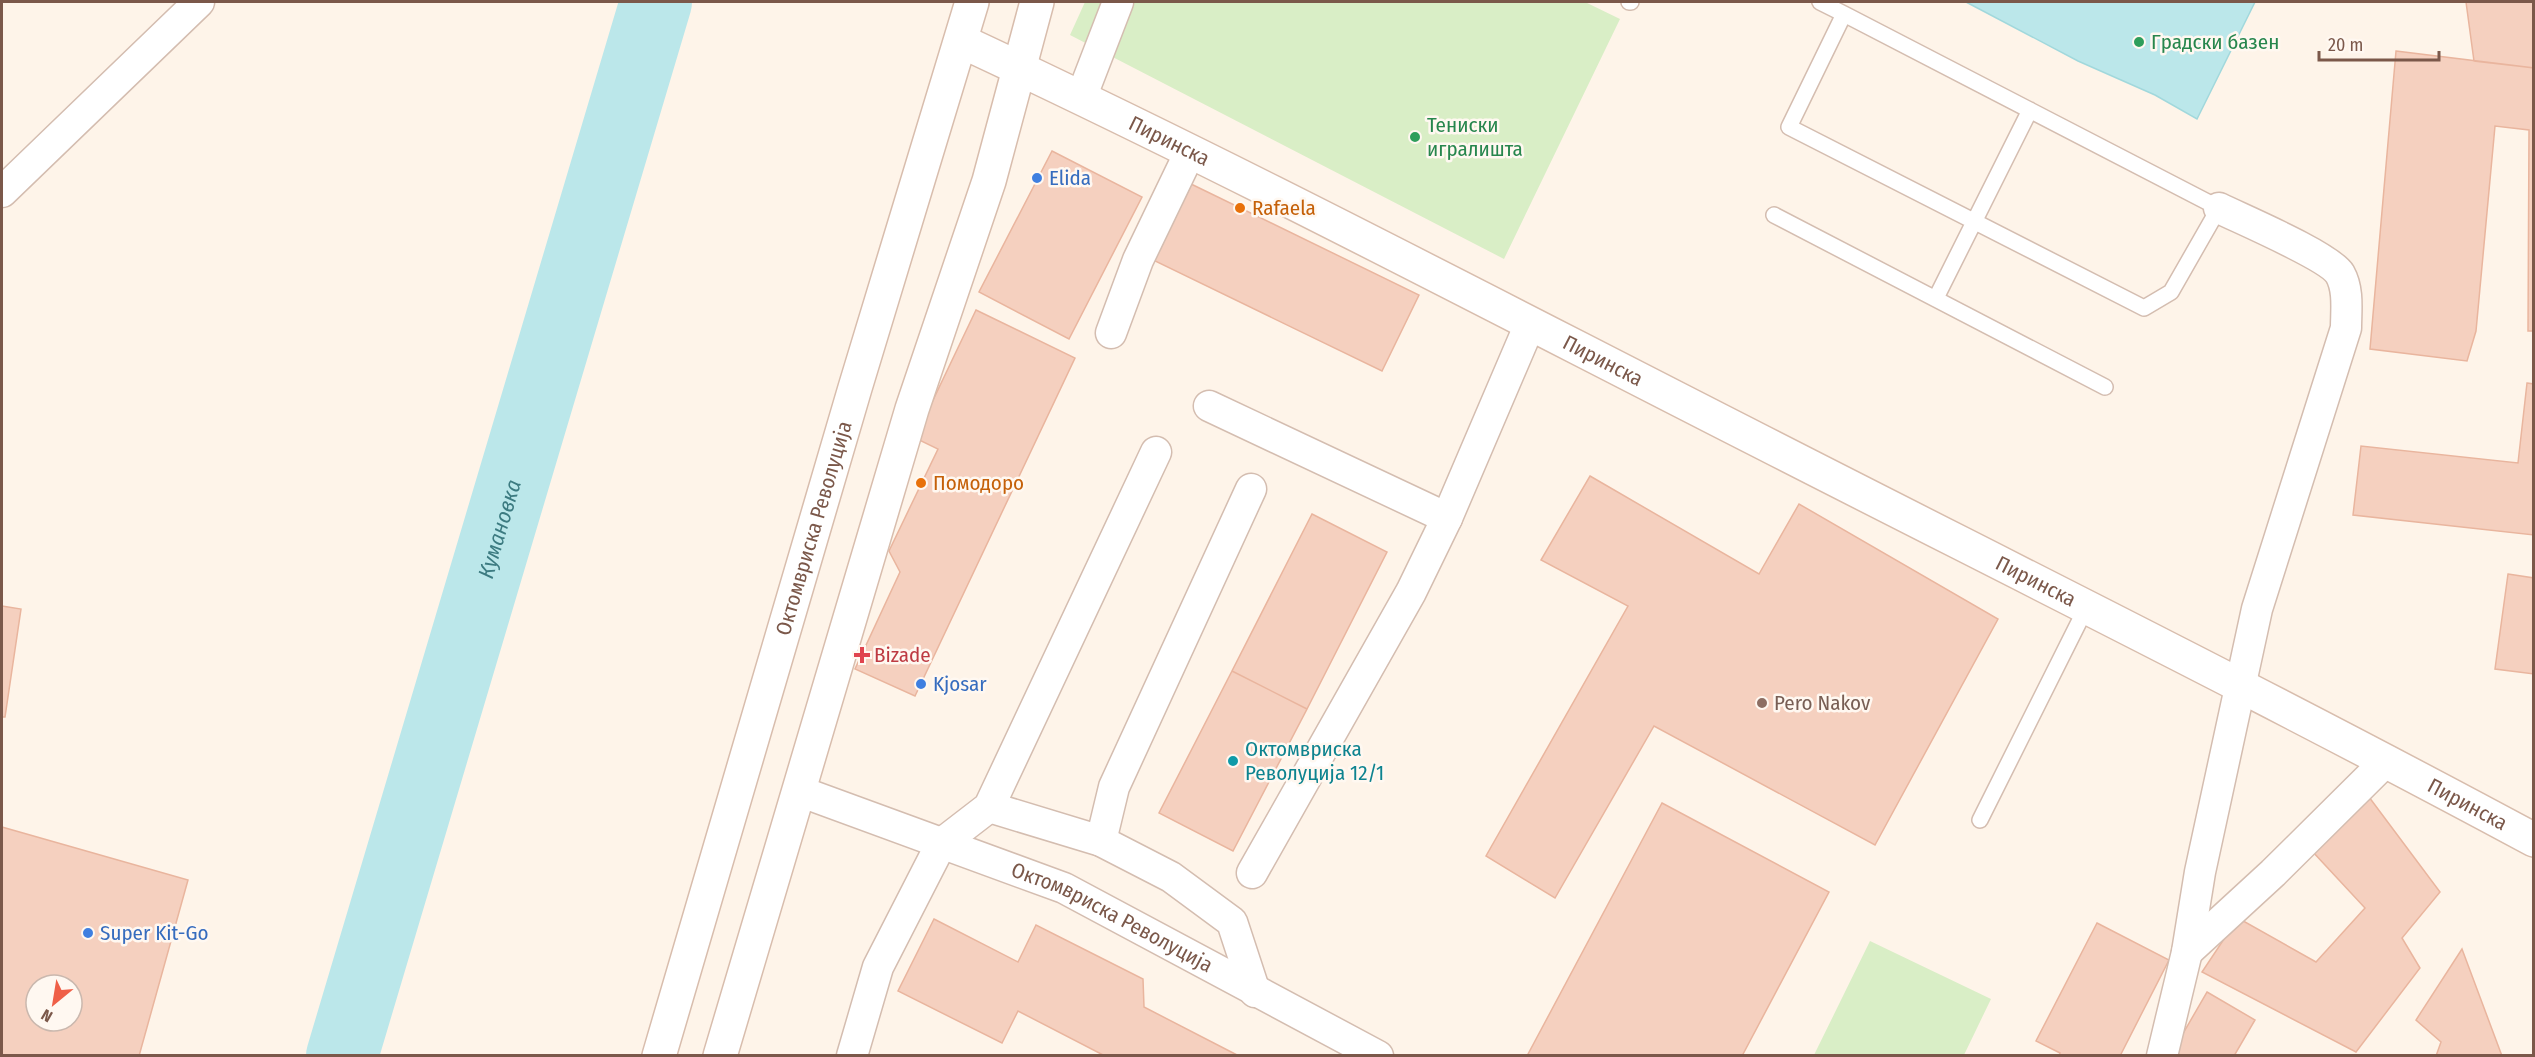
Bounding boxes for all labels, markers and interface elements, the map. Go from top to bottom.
scale bar [2319,24,2439,62]
place label: Градски базен [2151,29,2279,55]
text: 20 m [2328,34,2363,56]
marker: Градски базен [2132,35,2146,49]
street label: Пиринска [1125,110,1214,172]
place label: Тениски игралишта [1427,112,1523,162]
marker: Тениски игралишта [1408,130,1422,144]
place label: Elida [1049,165,1091,191]
marker: Elida [1030,171,1044,185]
place label: Rafaela [1252,195,1316,221]
marker: Rafaela [1233,201,1247,215]
street label: Пиринска [1558,329,1647,392]
street label: Октомвриска Револуција [770,418,858,638]
place label: Помодоро [933,470,1024,496]
water label: Кумановка [472,476,527,582]
marker: Помодоро [914,476,928,490]
street label: Пиринска [1991,550,2080,612]
place label: Bizade [874,642,931,668]
marker: Bizade [855,648,869,662]
place label: Kjosar [933,671,987,697]
marker: Kjosar [914,677,928,691]
place label: Pero Nakov [1774,690,1871,716]
marker: Pero Nakov [1755,696,1769,710]
place label: Октомвриска Револуција 12/1 [1245,736,1384,786]
marker: Октомвриска Револуција 12/1 [1226,754,1240,768]
street label: Пиринска [2423,773,2512,836]
street label: Октомвриска Револуција [1008,857,1217,978]
place label: Super Kit-Go [100,920,208,946]
marker: Super Kit-Go [81,926,95,940]
north arrow [24,973,84,1033]
text: N [38,1005,56,1026]

